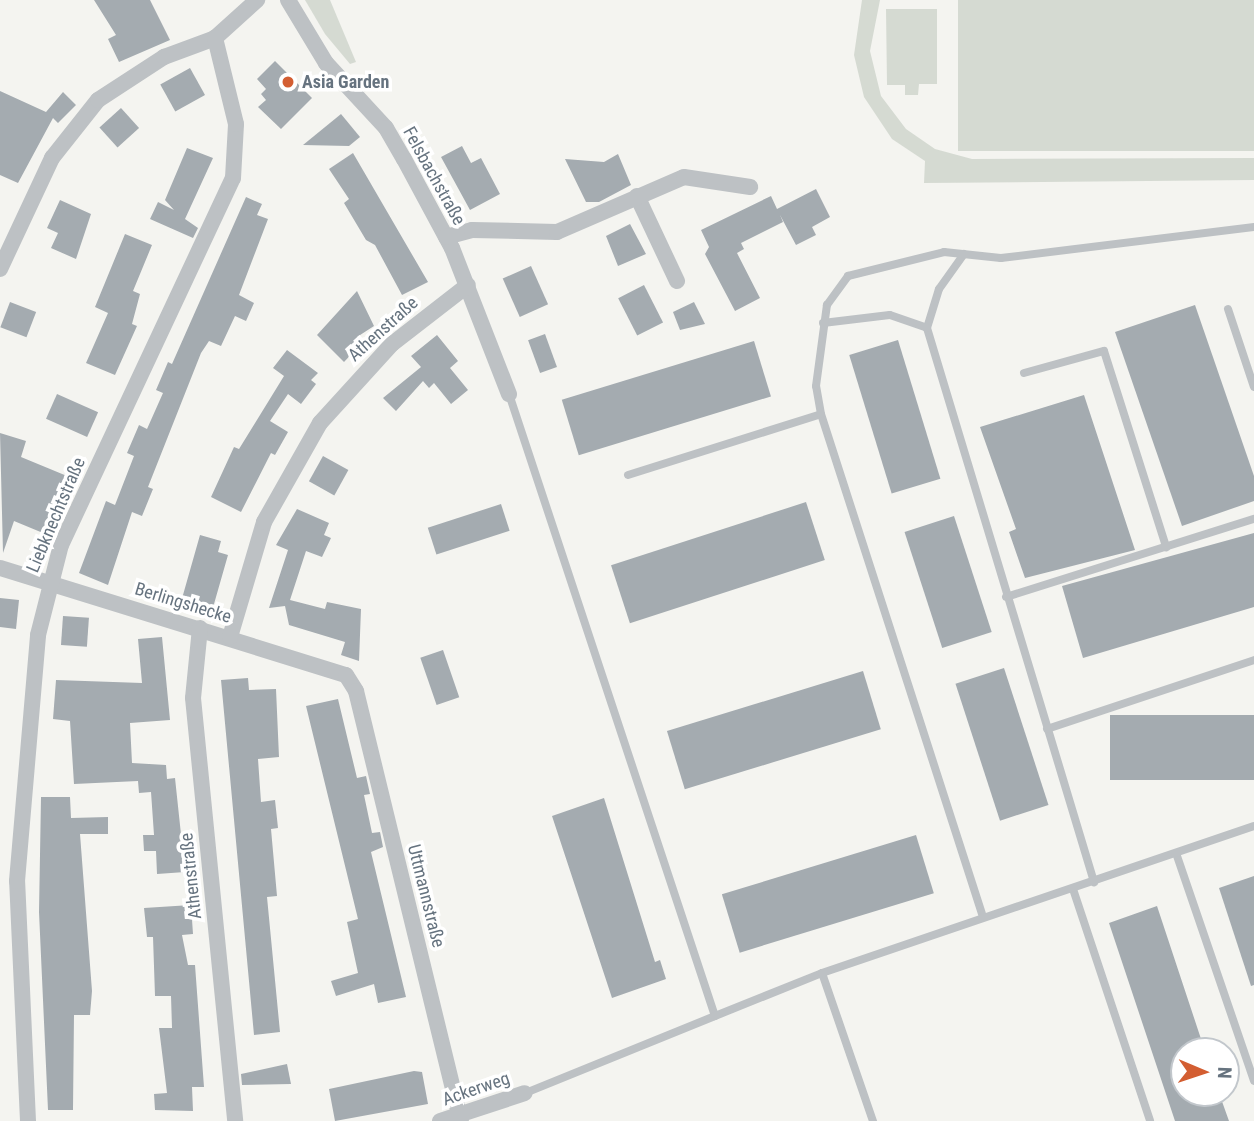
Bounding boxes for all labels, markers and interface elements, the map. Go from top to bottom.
place label: Asia Garden [302,71,389,93]
marker: Asia Garden [280,74,296,90]
street label: Felsbachstraße [398,123,470,229]
street label: Athenstraße [344,292,422,366]
street label: Liebknechtstraße [22,454,90,576]
street label: Berlingshecke [132,578,234,628]
street label: Athenstraße [176,832,206,920]
street label: Uttmannstraße [403,842,449,950]
north arrow [1170,1037,1240,1107]
text: N [1213,1066,1236,1079]
street label: Ackerweg [440,1067,512,1111]

